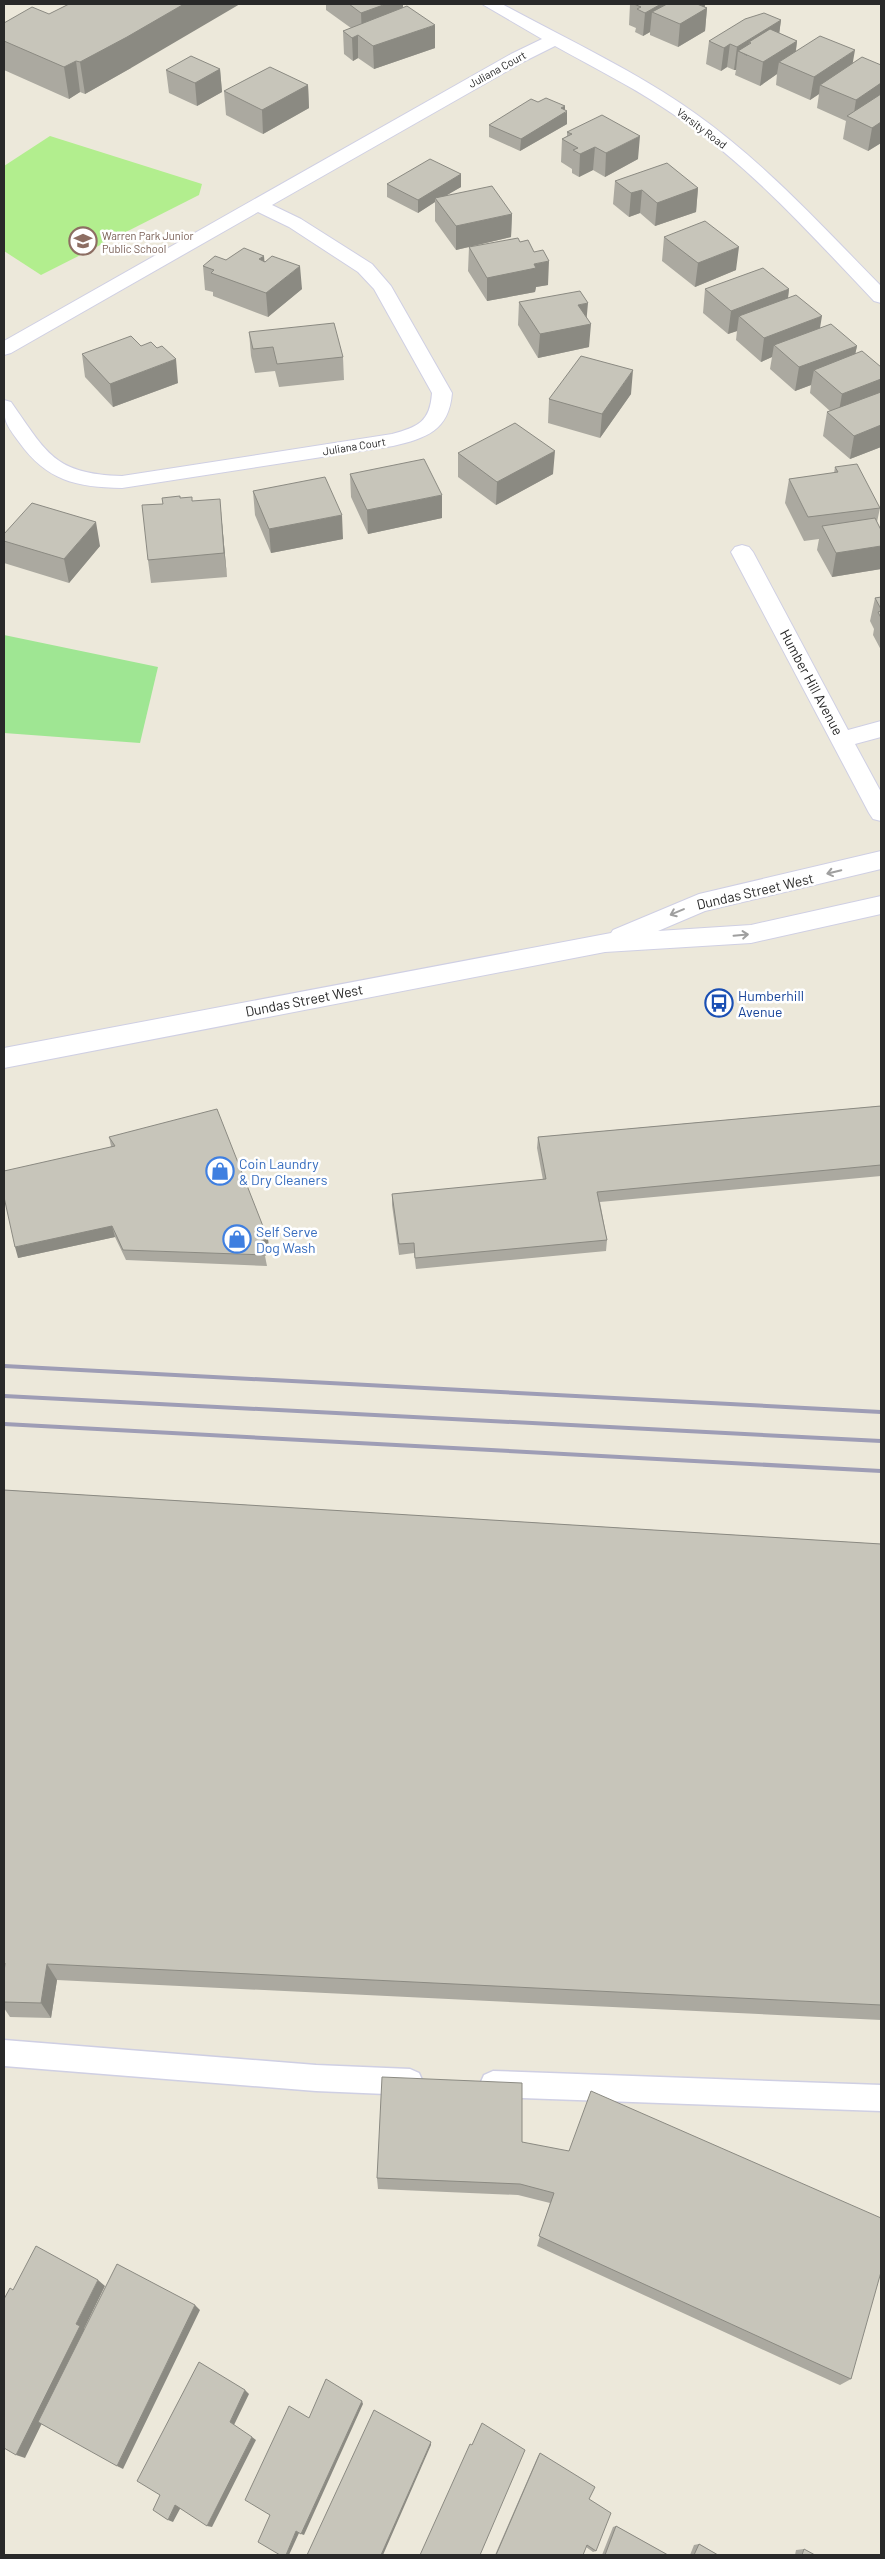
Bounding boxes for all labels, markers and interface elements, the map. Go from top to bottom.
street label: Juliana Court [466,48,528,90]
street label: Varsity Road [674,105,730,151]
school or university icon: Warren Park Junior Public School [68,226,98,256]
place label: Warren Park Junior Public School [102,229,194,255]
street label: Juliana Court [322,435,386,457]
street label: Humber Hill Avenue [777,626,847,738]
one-way arrow [827,868,843,877]
street label: Dundas Street West [695,869,815,913]
one-way arrow [670,908,685,918]
one-way arrow [733,930,749,940]
street label: Dundas Street West [244,980,364,1020]
place label: Humberhill Avenue [738,987,804,1020]
bus stop icon: Humberhill Avenue [704,988,734,1018]
place label: Coin Laundry & Dry Cleaners [239,1155,328,1188]
shop icon: Coin Laundry & Dry Cleaners [205,1156,235,1186]
place label: Self Serve Dog Wash [256,1223,318,1256]
shop icon: Self Serve Dog Wash [222,1224,252,1254]

